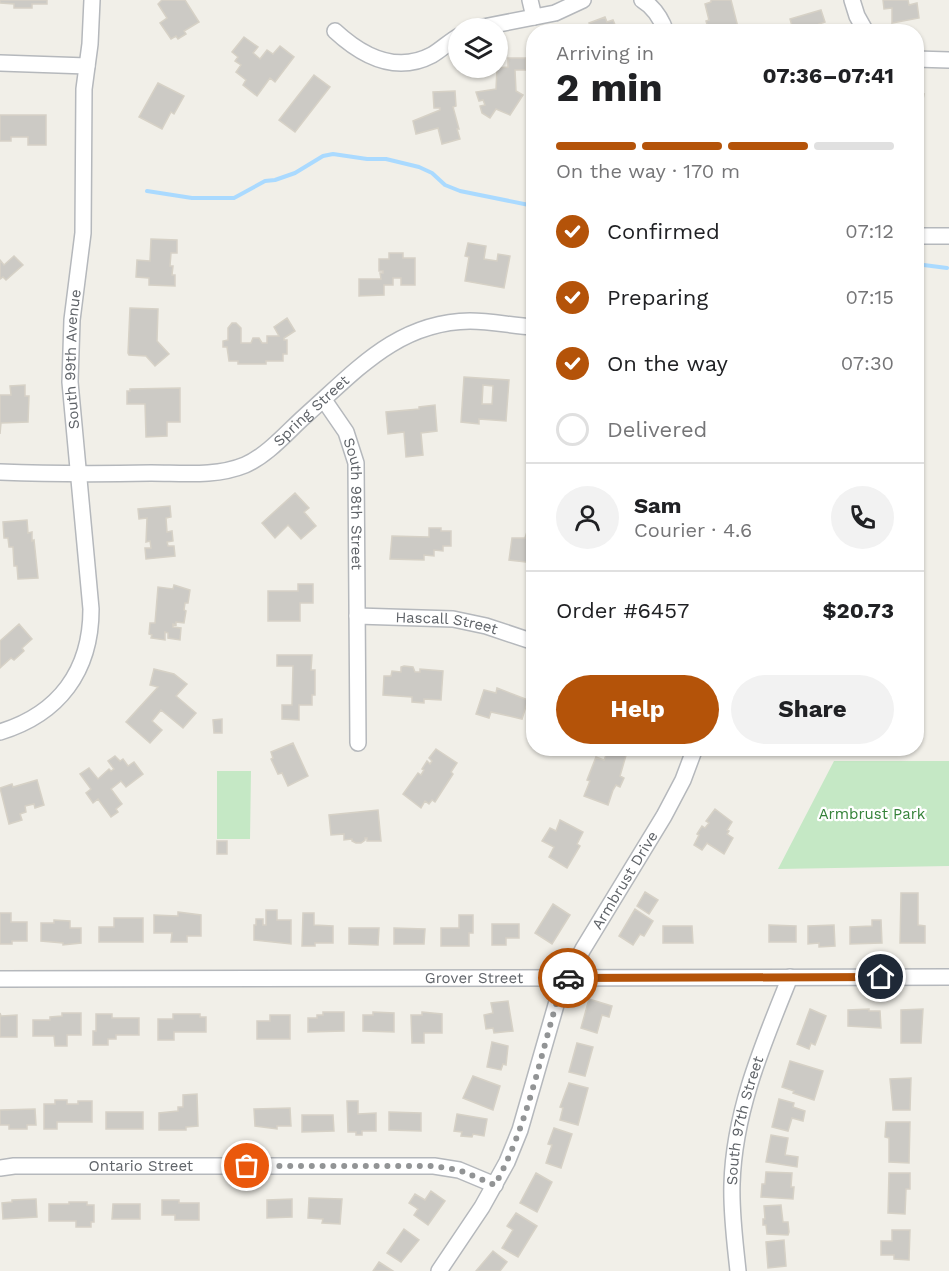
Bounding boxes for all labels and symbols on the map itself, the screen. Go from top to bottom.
street label: South 99th Avenue [61,288,85,430]
street label: Spring Street [270,371,353,450]
street label: South 98th Street [339,436,366,571]
street label: Hascall Street [395,608,501,639]
park label: Armbrust Park [819,805,926,823]
street label: Armbrust Drive [588,828,662,933]
courier [538,948,598,1008]
pin [855,951,906,1002]
street label: Grover Street [425,969,524,987]
street label: South 97th Street [723,1053,768,1186]
pin [221,1140,272,1191]
street label: Ontario Street [89,1157,194,1175]

